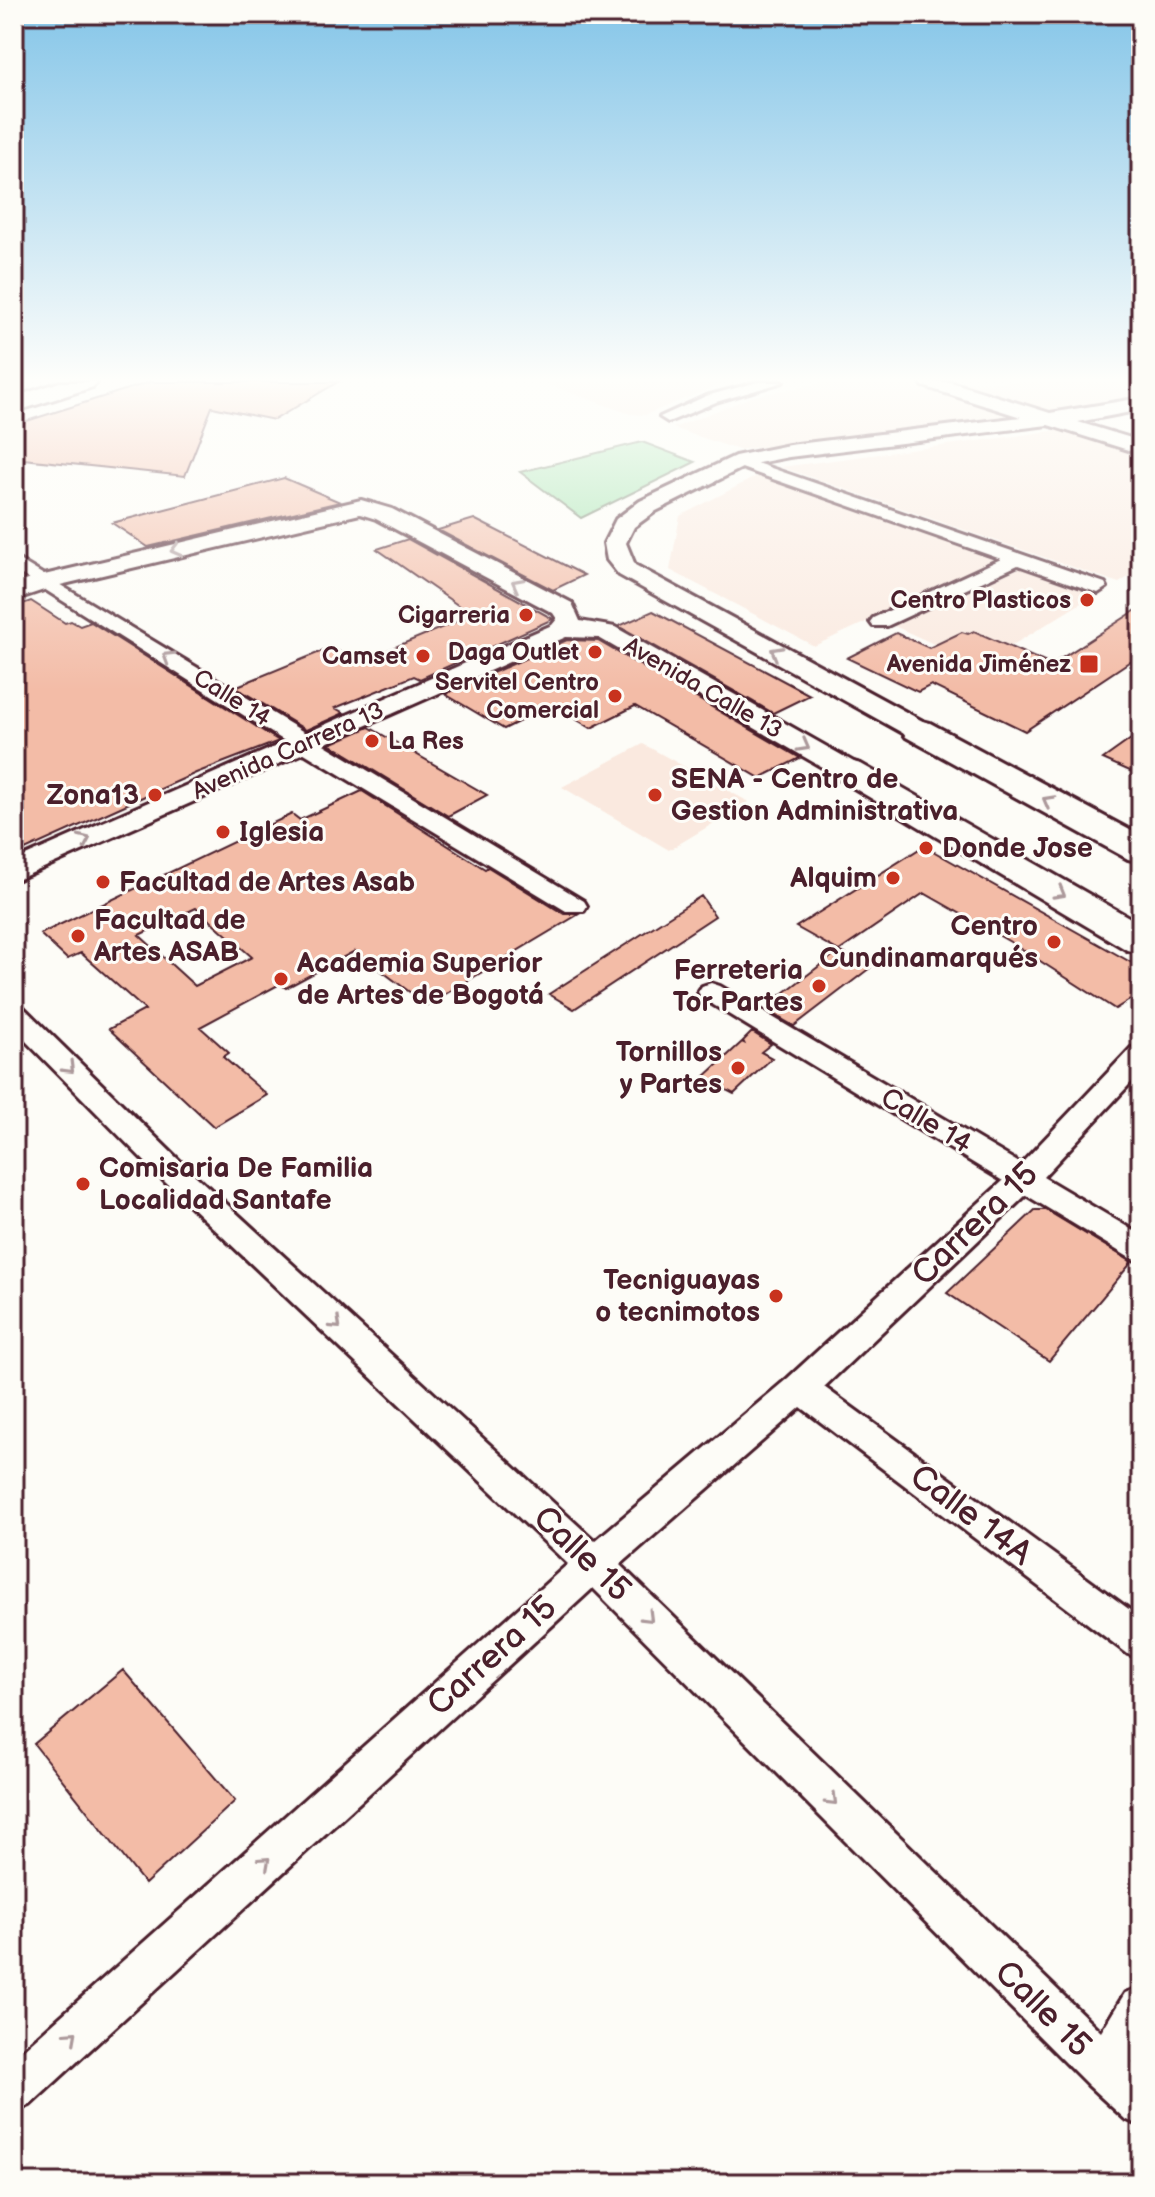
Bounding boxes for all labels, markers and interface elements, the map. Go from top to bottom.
one-way arrow [169,540,183,557]
one-way arrow [511,578,525,593]
place label: Centro Plasticos [890,586,1071,615]
marker: Centro Plasticos [1078,591,1096,609]
place label: Cigarreria [398,601,510,630]
marker: Cigarreria [517,606,535,624]
street label: Avenida Calle 13 [618,631,788,745]
place label: Daga Outlet [448,638,579,667]
place label: Camset [322,642,407,671]
marker: Daga Outlet [586,643,604,661]
one-way arrow [770,646,785,662]
marker: Camset [414,647,432,665]
place label: Avenida Jiménez [886,650,1071,679]
one-way arrow [163,652,177,667]
marker: Avenida Jiménez [1078,653,1100,675]
street label: Calle 14 [188,663,276,733]
place label: Servitel Centro Comercial [435,668,599,725]
marker: Servitel Centro Comercial [606,687,624,705]
street label: Avenida Carrera 13 [188,696,388,806]
place label: La Res [388,727,464,756]
marker: La Res [363,732,381,750]
one-way arrow [796,736,811,751]
place label: SENA - Centro de Gestion Administrativa [671,763,958,828]
place label: Zona13 [47,779,139,812]
marker: Zona13 [146,786,164,804]
marker: SENA - Centro de Gestion Administrativa [646,786,664,804]
one-way arrow [1041,796,1056,811]
place label: Iglesia [239,816,324,849]
marker: Iglesia [214,823,232,841]
place label: Donde Jose [942,832,1093,865]
one-way arrow [77,834,92,850]
marker: Donde Jose [917,839,935,857]
place label: Alquim [789,862,877,895]
place label: Facultad de Artes Asab [119,866,415,899]
marker: Alquim [884,869,902,887]
marker: Facultad de Artes Asab [94,873,112,891]
one-way arrow [1051,883,1066,899]
place label: Facultad de Artes ASAB [93,904,246,969]
place label: Centro Cundinamarqués [819,910,1038,975]
marker: Facultad de Artes ASAB [69,927,87,945]
marker: Centro Cundinamarqués [1045,933,1063,951]
place label: Academia Superior de Artes de Bogotá [296,947,544,1012]
place label: Ferreteria Tor Partes [673,954,803,1019]
marker: Academia Superior de Artes de Bogotá [272,970,290,988]
marker: Ferreteria Tor Partes [810,977,828,995]
place label: Tornillos y Partes [616,1036,722,1101]
one-way arrow [60,1059,74,1073]
marker: Tornillos y Partes [729,1059,747,1077]
street label: Calle 14 [875,1081,977,1161]
place label: Comisaria De Familia Localidad Santafe [99,1152,373,1217]
street label: Carrera 15 [903,1154,1047,1294]
marker: Comisaria De Familia Localidad Santafe [74,1175,92,1193]
place label: Tecniguayas o tecnimotos [595,1264,760,1329]
marker: Tecniguayas o tecnimotos [767,1287,785,1305]
one-way arrow [327,1315,341,1330]
street label: Calle 14A [902,1456,1040,1574]
street label: Calle 15 [524,1497,640,1611]
street label: Carrera 15 [419,1587,565,1725]
one-way arrow [639,1608,653,1622]
one-way arrow [823,1791,837,1805]
one-way arrow [255,1857,270,1872]
street label: Calle 15 [986,1952,1100,2066]
one-way arrow [62,2032,77,2046]

